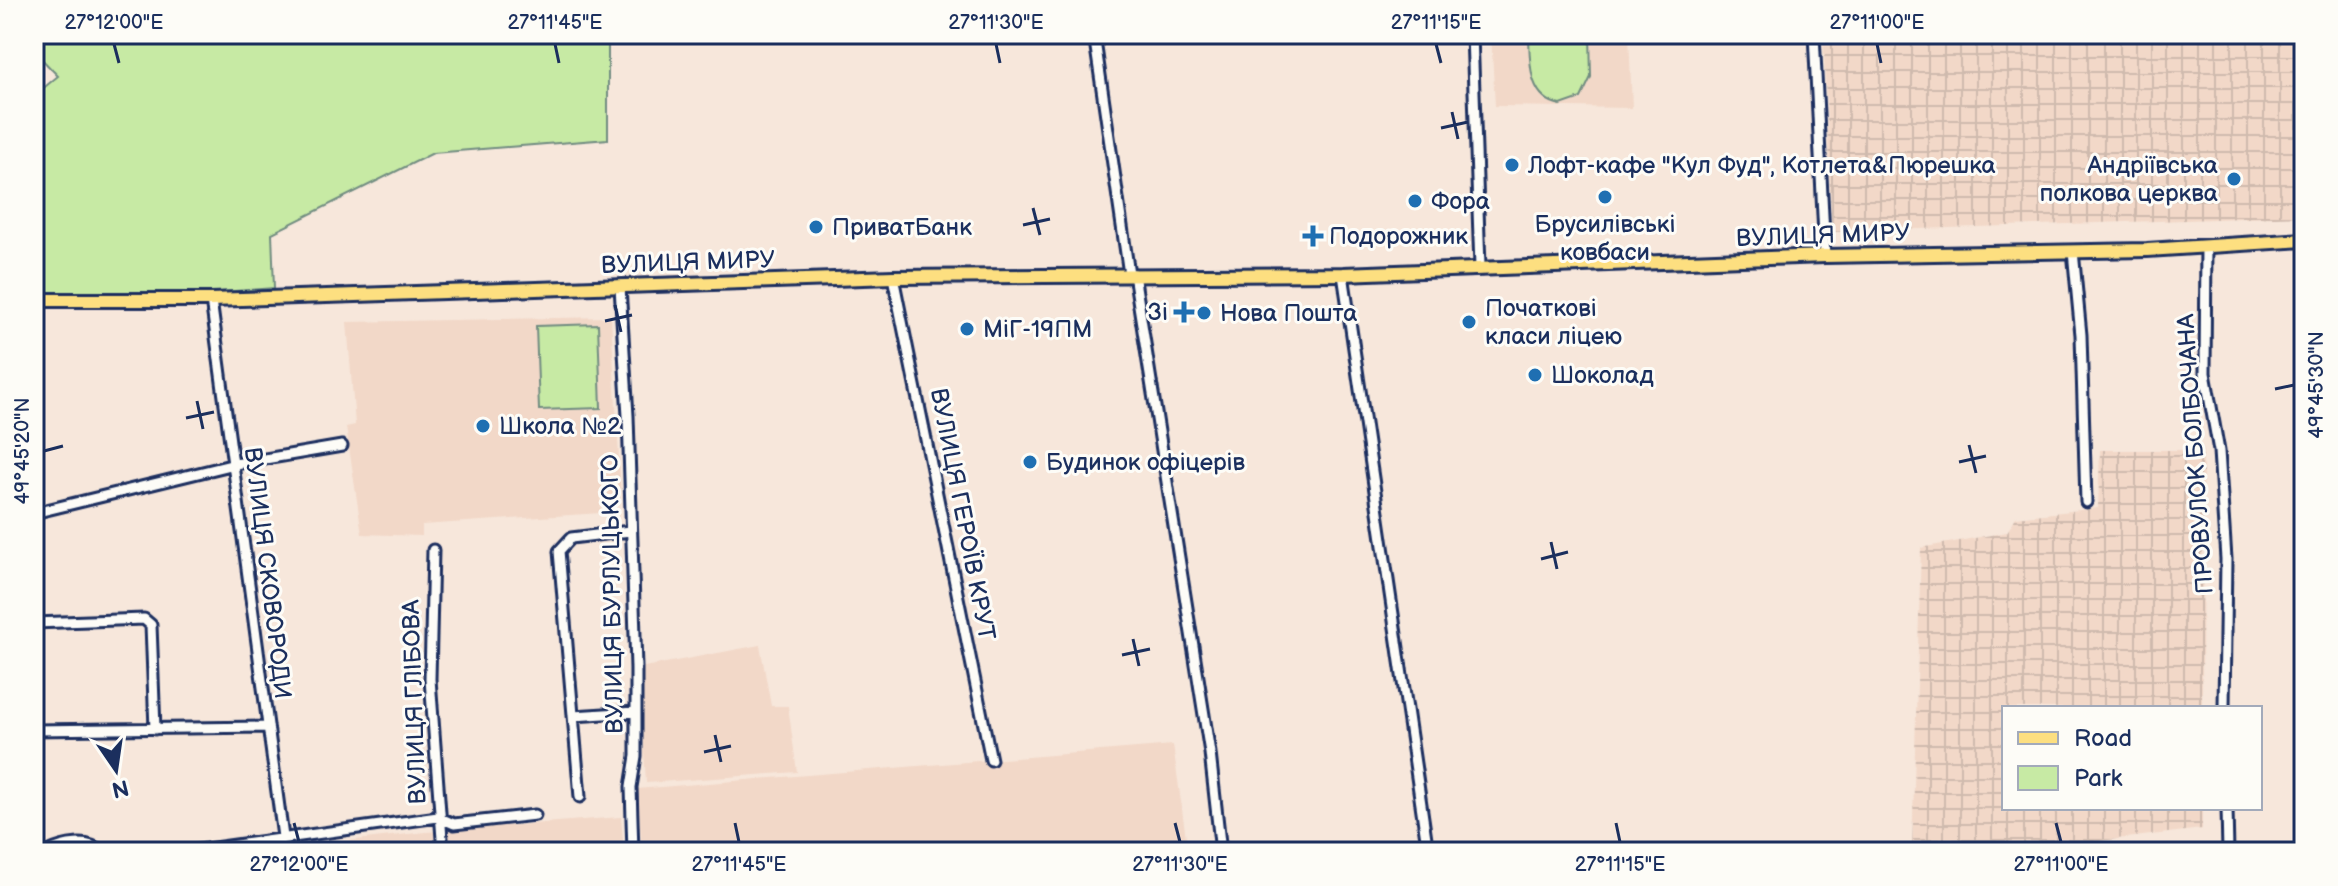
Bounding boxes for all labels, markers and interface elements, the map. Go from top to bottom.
text: 27°12'00"E [64,11,164,35]
text: 27°11'45"E [507,11,603,35]
text: 27°11'30"E [948,11,1044,35]
text: 27°11'15"E [1391,11,1481,35]
text: 27°11'00"E [1830,11,1924,35]
place label: Лофт-кафе "Кул Фуд", Котлета&Пюрешка [1527,151,1996,180]
place label: Андріївська полкова церква [2040,151,2218,208]
marker: Лофт-кафе "Кул Фуд", Котлета&Пюрешка [1503,156,1521,174]
marker: Андріївська полкова церква [2225,170,2243,188]
place label: Фора [1431,187,1490,216]
marker: Брусилівські ковбаси [1596,188,1614,206]
marker: Фора [1406,192,1424,210]
place label: Брусилівські ковбаси [1535,210,1675,267]
place label: ПриватБанк [832,213,972,242]
marker: ПриватБанк [807,218,825,236]
street label: ВУЛИЦЯ МИРУ [1735,218,1911,253]
place label: Подорожник [1329,222,1468,251]
marker: Подорожник [1304,227,1322,245]
street label: ВУЛИЦЯ МИРУ [600,245,776,280]
place label: Початкові класи ліцею [1485,294,1622,351]
place label: 3і [1147,298,1168,327]
place label: Нова Пошта [1220,299,1357,328]
marker: 3і [1175,303,1193,321]
marker: Нова Пошта [1195,304,1213,322]
marker: Початкові класи ліцею [1460,313,1478,331]
street label: ПРОВУЛОК БОЛБОЧАНА [2171,313,2220,595]
place label: МіГ-19ПМ [983,315,1092,344]
marker: МіГ-19ПМ [958,320,976,338]
text: 49°45'30"N [2305,331,2329,439]
place label: Шоколад [1551,361,1654,390]
marker: Шоколад [1526,366,1544,384]
street label: ВУЛИЦЯ ГЕРОЇВ КРУТ [924,385,1002,643]
text: 49°45'20"N [11,397,35,505]
place label: Школа №2 [499,412,621,441]
marker: Школа №2 [474,417,492,435]
street label: ВУЛИЦЯ СКОВОРОДИ [238,446,297,700]
place label: Будинок офіцерів [1046,448,1246,477]
marker: Будинок офіцерів [1021,453,1039,471]
street label: ВУЛИЦЯ БУРЛУЦЬКОГО [596,454,629,734]
street label: ВУЛИЦЯ ГЛІБОВА [396,599,433,805]
legend [2002,706,2262,810]
text: Road [2074,724,2132,753]
north arrow [76,730,156,810]
text: Park [2074,764,2122,793]
text: N [109,773,131,803]
text: 27°12'00"E [249,853,349,877]
text: 27°11'45"E [691,853,787,877]
text: 27°11'30"E [1132,853,1228,877]
text: 27°11'15"E [1575,853,1665,877]
text: 27°11'00"E [2014,853,2108,877]

